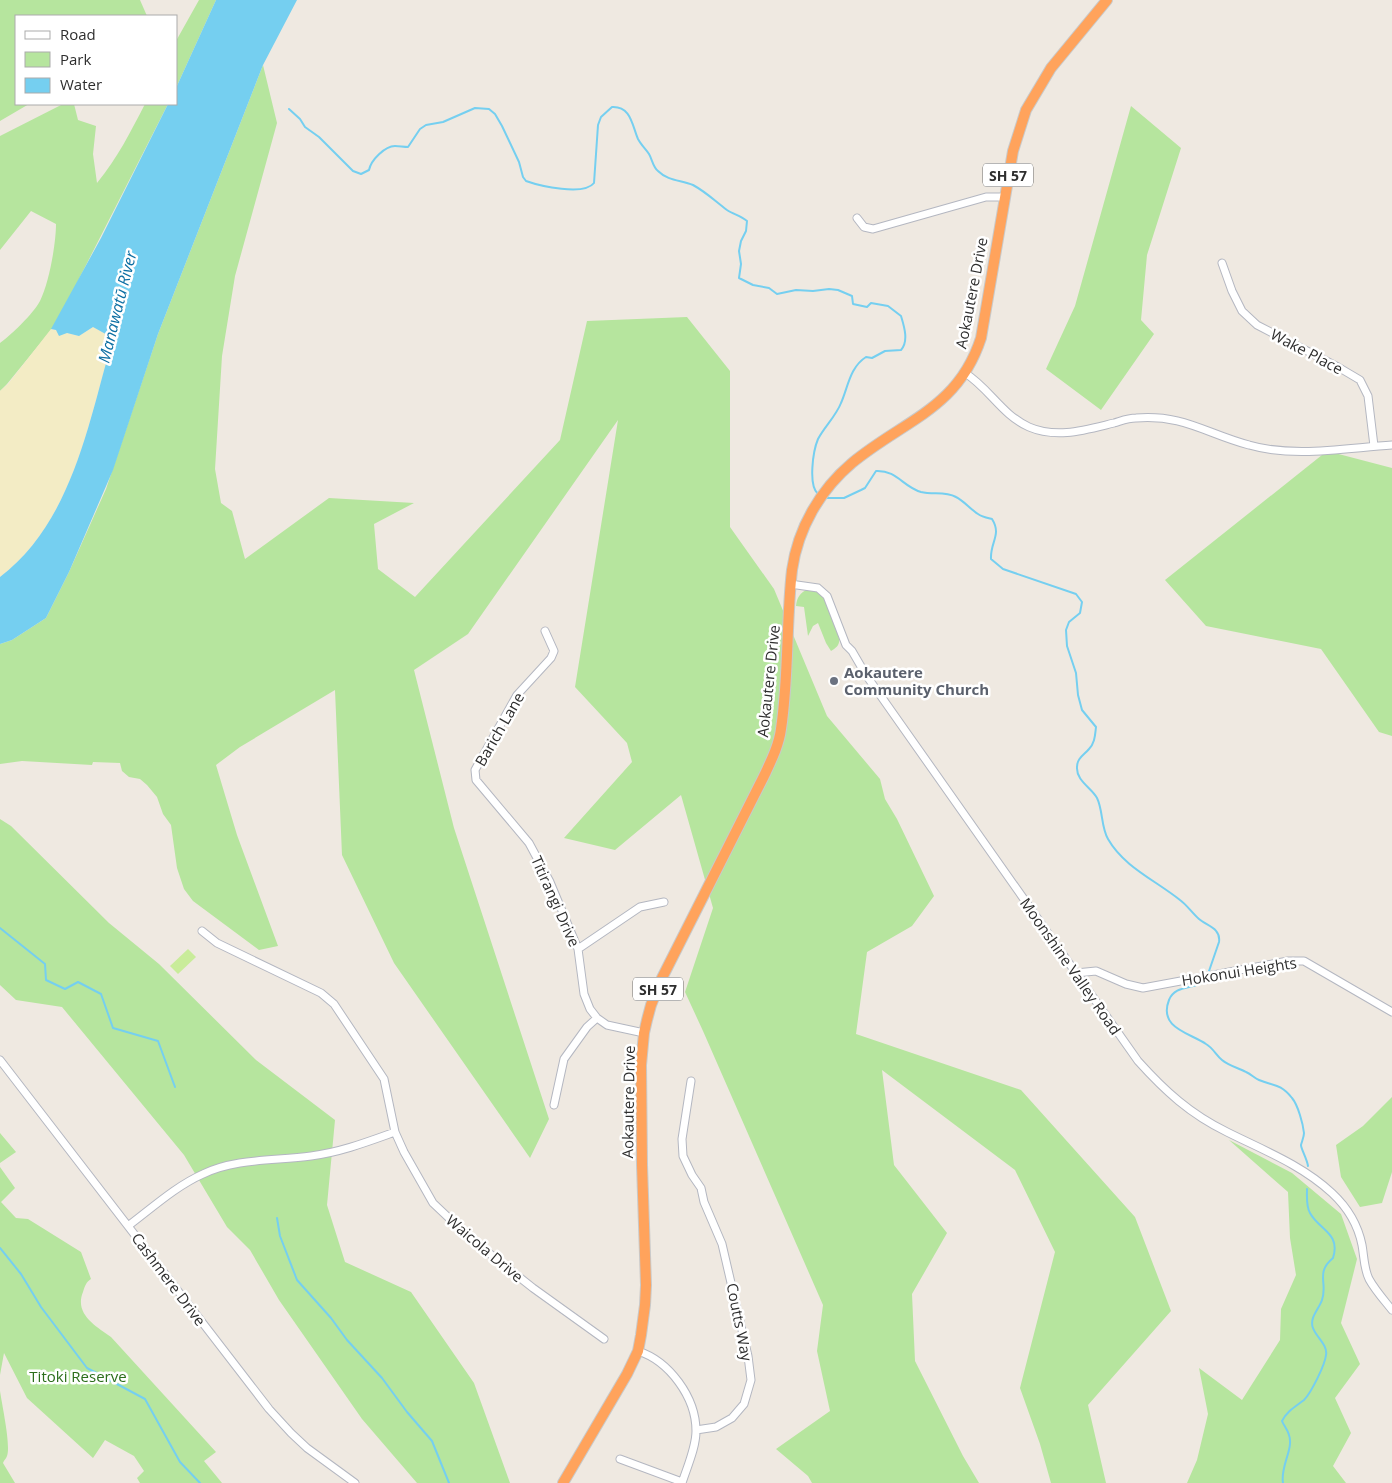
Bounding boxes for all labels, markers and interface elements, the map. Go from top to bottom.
legend [15,15,178,105]
text: Road [60,24,96,44]
text: Park [60,49,91,69]
text: Water [60,74,102,94]
road number: SH 57 [983,164,1033,186]
street label: Aokautere Drive [950,236,992,350]
water label: Manawatū River [92,248,142,365]
street label: Wake Place [1267,324,1347,378]
street label: Aokautere Drive [752,624,784,738]
place label: Aokautere Community Church [844,662,989,699]
marker: Aokautere Community Church [828,675,840,687]
street label: Barich Lane [470,688,528,770]
street label: Titirangi Drive [527,852,585,950]
street label: Moonshine Valley Road [1016,894,1126,1038]
street label: Hokonui Heights [1180,952,1298,990]
road number: SH 57 [633,978,683,1001]
street label: Aokautere Drive [617,1045,639,1159]
street label: Waicola Drive [442,1210,528,1286]
street label: Cashmere Drive [127,1228,211,1330]
street label: Coutts Way [723,1281,757,1363]
park label: Titoki Reserve [29,1366,127,1386]

